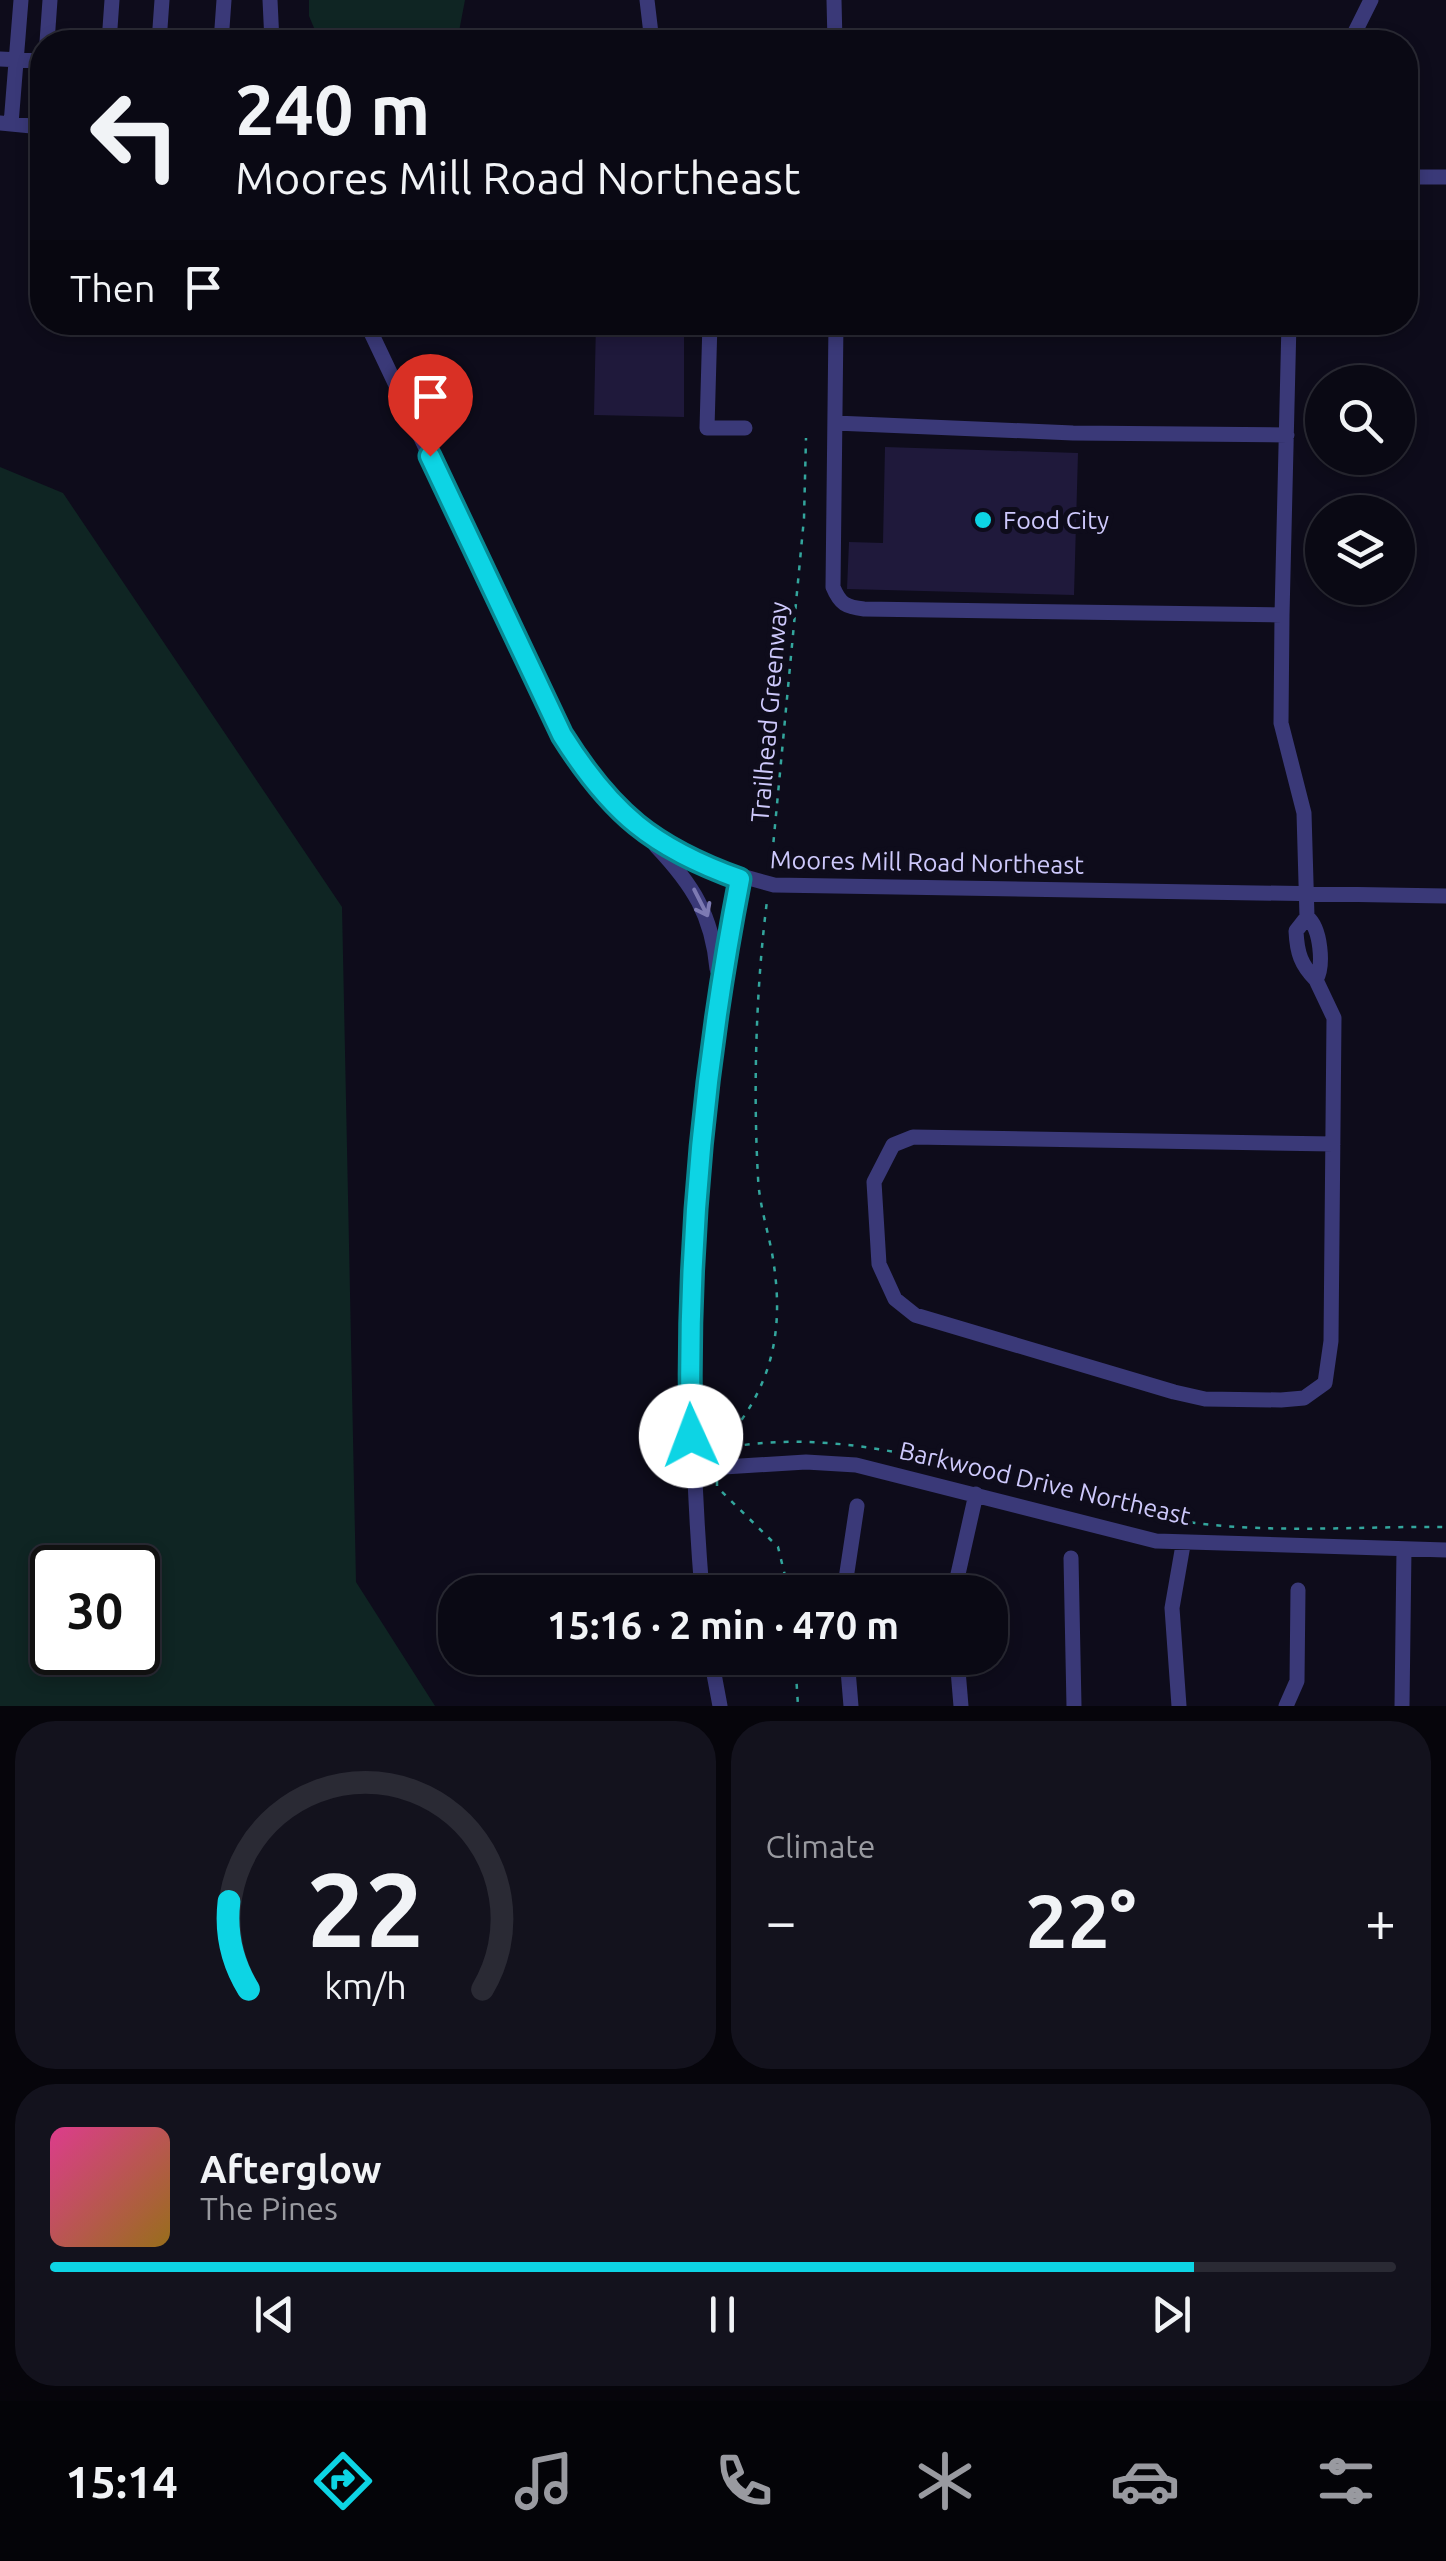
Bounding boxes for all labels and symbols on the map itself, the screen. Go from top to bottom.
pin [388,354,473,457]
place label: Food City [1003,506,1109,534]
marker: Food City [972,509,994,531]
street label: Trailhead Greenway [745,601,793,823]
street label: Moores Mill Road Northeast [770,845,1084,879]
one-way arrow [692,887,711,917]
position arrow [639,1384,743,1488]
street label: Barkwood Drive Northeast [897,1436,1194,1530]
speed limit sign: 30 [30,1545,160,1675]

